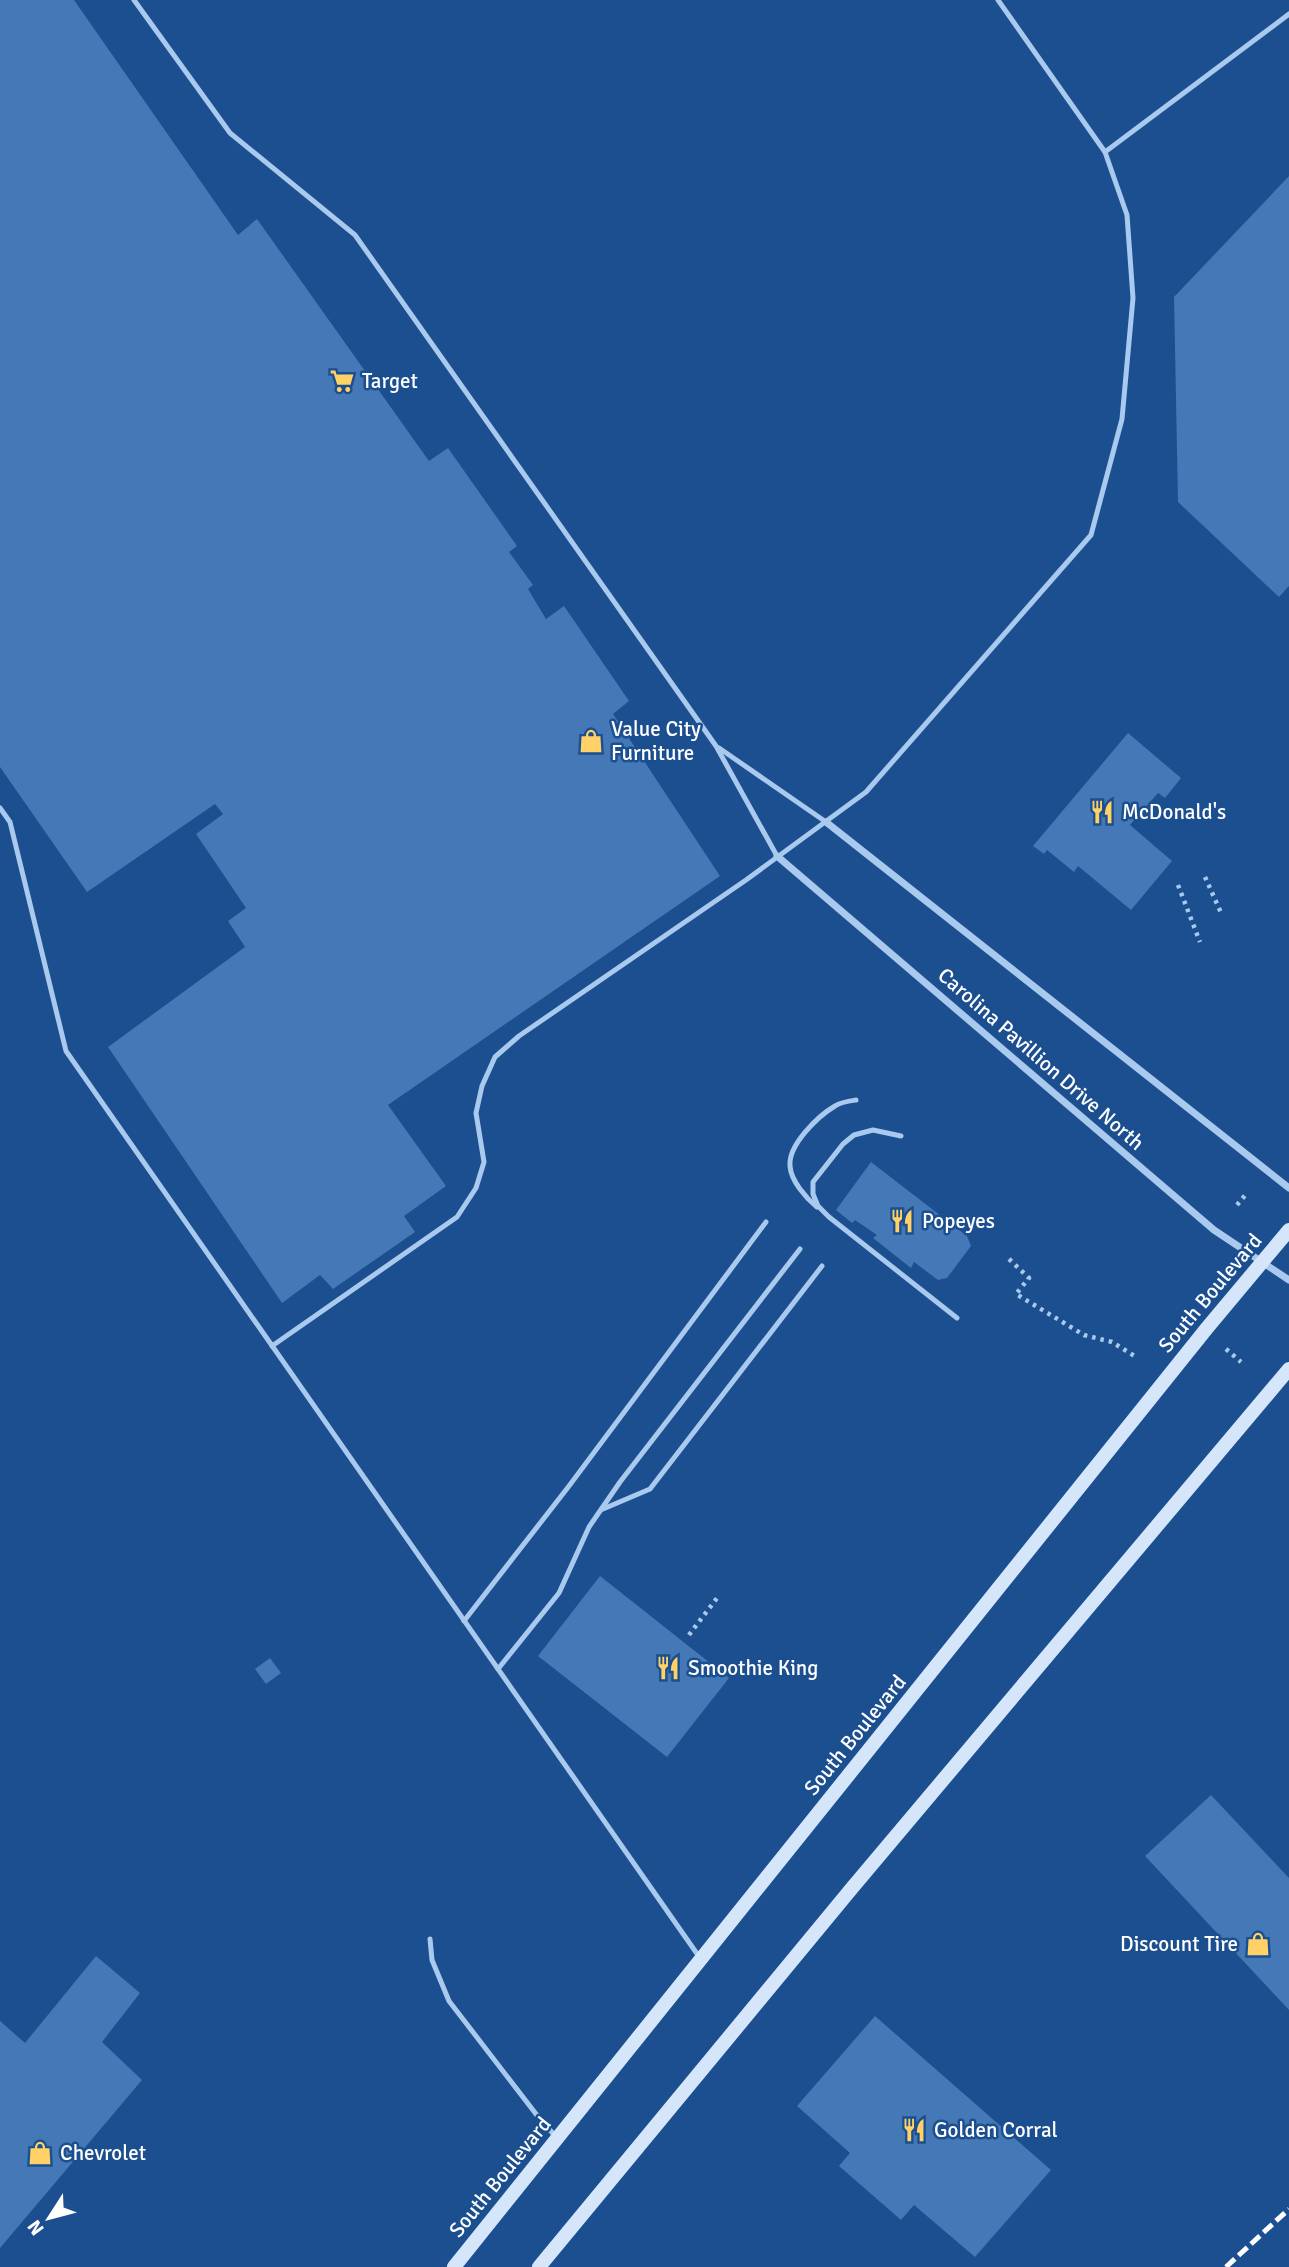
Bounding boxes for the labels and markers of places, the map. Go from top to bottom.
supermarket icon: Target [328,367,356,395]
place label: Target [362,368,418,394]
place label: Value City Furniture [611,716,701,766]
shop icon: Value City Furniture [577,727,605,755]
restaurant icon: McDonald's [1088,798,1116,826]
place label: McDonald's [1122,799,1226,825]
restaurant icon: Popeyes [888,1207,916,1235]
place label: Popeyes [922,1208,995,1234]
restaurant icon: Smoothie King [654,1654,682,1682]
place label: Smoothie King [688,1655,818,1681]
shop icon: Discount Tire [1244,1930,1272,1958]
place label: Discount Tire [1120,1931,1238,1957]
restaurant icon: Golden Corral [900,2116,928,2144]
place label: Golden Corral [934,2117,1058,2143]
shop icon: Chevrolet [26,2139,54,2167]
place label: Chevrolet [60,2140,146,2166]

